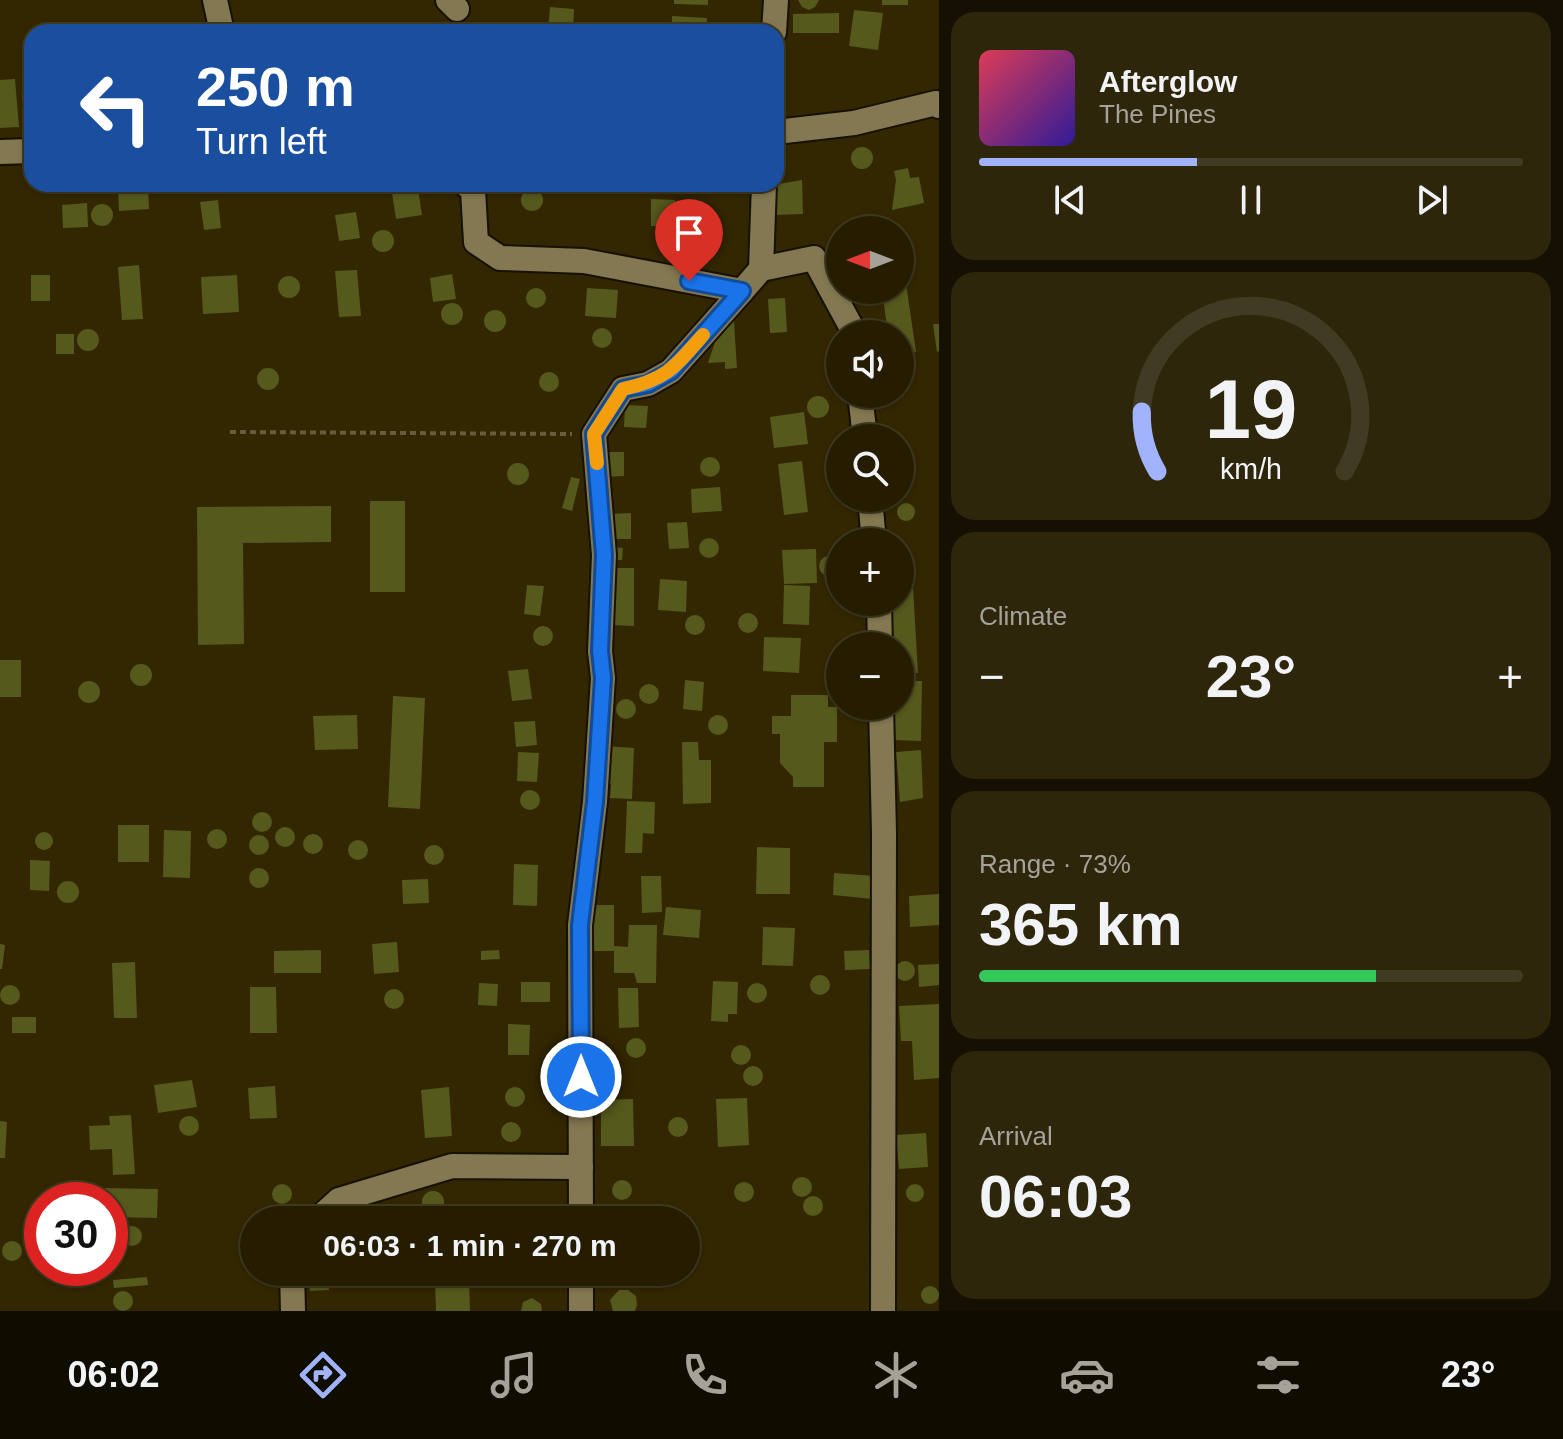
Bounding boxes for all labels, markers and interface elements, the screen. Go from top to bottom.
text: 250 m [196,55,355,118]
icon: left [64,56,168,160]
text: Afterglow [1099,65,1237,98]
text: The Pines [1099,99,1216,129]
text: Turn left [196,121,327,162]
icon: previous [1048,178,1092,222]
icon: pause [1229,178,1273,222]
icon: next [1410,178,1454,222]
pin [655,199,723,281]
icon: arrive [667,211,711,255]
north arrow [826,216,914,304]
map controls [826,216,914,720]
button: sound [826,320,914,408]
text: 19 [1205,362,1297,455]
button: search [826,424,914,512]
text: km/h [1220,453,1282,485]
button: + [826,528,914,616]
text: Climate [979,601,1067,631]
button: − [826,632,914,720]
text: 23° [1206,643,1296,710]
text: − [979,652,1005,701]
text: + [1497,652,1523,701]
text: Range · 73% [979,849,1131,879]
text: 365 km [979,891,1183,958]
position arrow [539,1035,623,1119]
text: Arrival [979,1121,1053,1151]
text: 06:03 [979,1163,1132,1230]
speed limit sign: 30 [24,1182,128,1286]
text: 06:03 · 1 min · 270 m [323,1229,617,1262]
icon: directions [295,1347,351,1403]
icon: music [486,1347,542,1403]
icon: phone [677,1347,733,1403]
icon: climate [868,1347,924,1403]
icon: car [1059,1347,1115,1403]
icon: filters [1250,1347,1306,1403]
text: 06:02 [68,1354,160,1395]
text: 23° [1441,1354,1495,1395]

